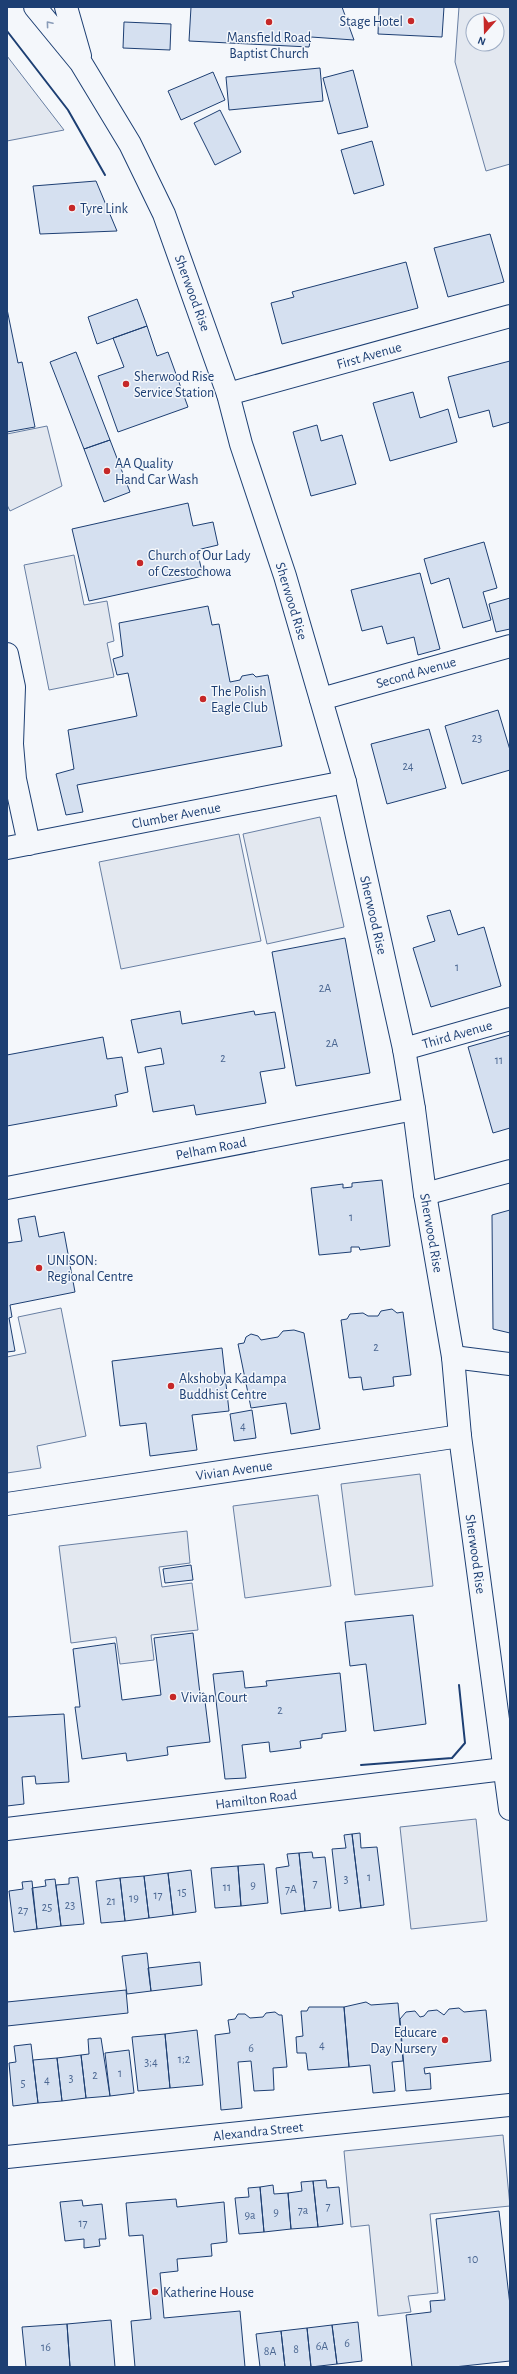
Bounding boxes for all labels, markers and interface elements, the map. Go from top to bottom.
north arrow [465,12,505,52]
place label: Stage Hotel [340,15,403,29]
marker: Stage Hotel [406,16,416,26]
marker: Mansfield Road Baptist Church [264,17,274,27]
one-way arrow [47,21,54,29]
place label: Mansfield Road Baptist Church [227,31,311,61]
text: N [476,34,487,47]
place label: Tyre Link [80,202,129,216]
marker: Tyre Link [67,203,77,213]
street label: Sherwood Rise [172,253,212,333]
street label: First Avenue [335,340,403,372]
place label: Sherwood Rise Service Station [134,370,214,400]
marker: Sherwood Rise Service Station [121,379,131,389]
place label: AA Quality Hand Car Wash [115,457,199,487]
marker: AA Quality Hand Car Wash [102,466,112,476]
place label: Church of Our Lady of Czestochowa [148,549,250,579]
marker: Church of Our Lady of Czestochowa [135,558,145,568]
street label: Sherwood Rise [273,561,309,642]
street label: Second Avenue [375,655,458,691]
place label: The Polish Eagle Club [211,685,268,715]
marker: The Polish Eagle Club [198,694,208,704]
house number: 23 [472,732,482,744]
house number: 24 [402,760,414,772]
street label: Clumber Avenue [131,801,222,831]
street label: Sherwood Rise [357,875,389,956]
house number: 1 [455,961,459,973]
house number: 2A [319,982,331,994]
street label: Third Avenue [421,1018,494,1052]
house number: 2A [326,1037,338,1049]
house number: 2 [220,1052,226,1064]
house number: 11 [495,1054,503,1066]
street label: Pelham Road [175,1135,248,1163]
street label: Sherwood Rise [417,1192,445,1274]
house number: 1 [349,1211,353,1223]
place label: UNISON: Regional Centre [47,1254,133,1284]
marker: UNISON: Regional Centre [34,1263,44,1273]
house number: 2 [373,1341,379,1353]
place label: Akshobya Kadampa Buddhist Centre [179,1372,287,1402]
marker: Akshobya Kadampa Buddhist Centre [166,1381,176,1391]
house number: 4 [240,1420,246,1432]
street label: Vivian Avenue [195,1459,273,1483]
street label: Sherwood Rise [462,1513,488,1595]
place label: Vivian Court [181,1691,248,1705]
marker: Vivian Court [168,1692,178,1702]
house number: 2 [277,1704,283,1716]
street label: Hamilton Road [215,1788,298,1812]
house number: 1 [367,1871,371,1883]
house number: 3 [344,1873,349,1885]
house number: 7 [312,1877,318,1889]
house number: 9 [250,1879,256,1891]
house number: 11 [223,1881,231,1893]
house number: 7A [285,1883,297,1895]
house number: 15 [177,1886,187,1898]
house number: 17 [153,1889,163,1901]
house number: 19 [129,1892,139,1904]
house number: 21 [106,1895,116,1907]
house number: 23 [65,1899,75,1911]
house number: 25 [42,1901,52,1913]
house number: 27 [18,1904,28,1916]
place label: Educare Day Nursery [370,2026,437,2056]
marker: Educare Day Nursery [440,2035,450,2045]
house number: 4 [319,2039,325,2051]
house number: 6 [248,2042,254,2054]
house number: 1;2 [178,2053,191,2065]
house number: 3;4 [144,2056,158,2068]
house number: 1 [118,2067,122,2079]
house number: 2 [92,2069,98,2081]
house number: 3 [69,2072,74,2084]
house number: 4 [44,2074,50,2086]
house number: 5 [20,2077,26,2089]
street label: Alexandra Street [212,2120,304,2144]
house number: 7 [325,2200,331,2212]
house number: 7a [298,2204,309,2216]
house number: 9 [273,2206,279,2218]
house number: 9a [244,2209,256,2221]
house number: 17 [78,2217,88,2229]
house number: 10 [468,2253,478,2265]
place label: Katherine House [163,2286,254,2300]
marker: Katherine House [150,2287,160,2297]
house number: 6 [344,2337,350,2349]
house number: 6A [316,2340,328,2352]
house number: 16 [41,2341,51,2353]
house number: 8 [293,2343,299,2355]
house number: 8A [264,2345,276,2357]

